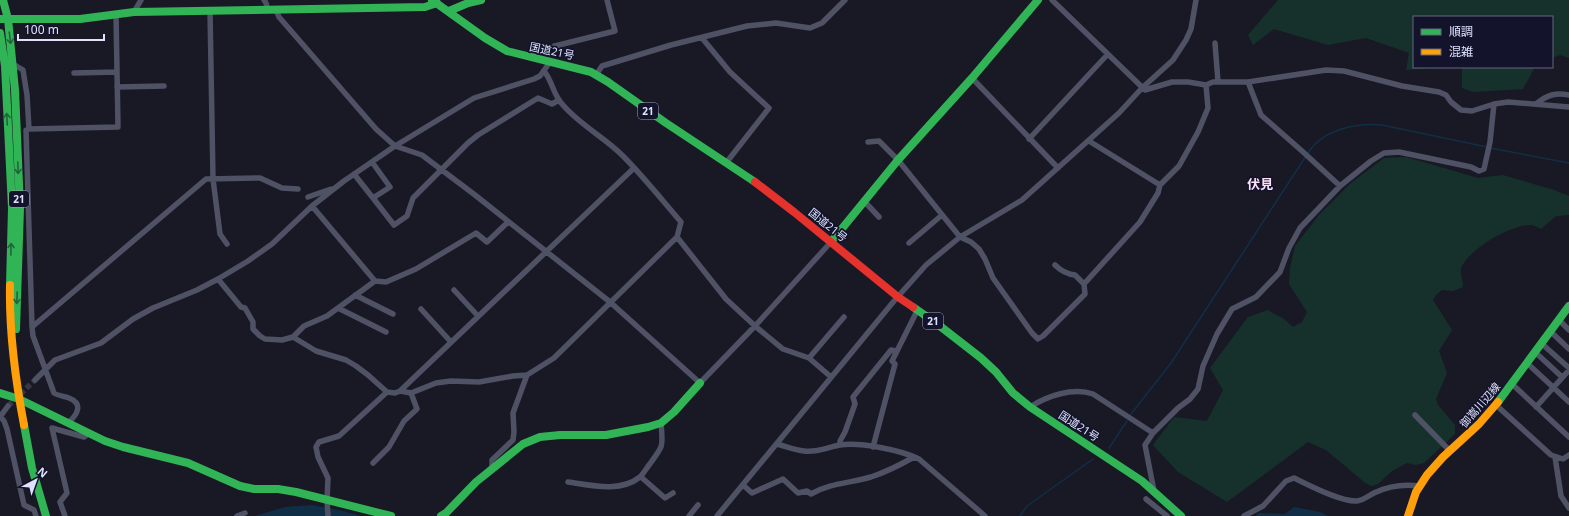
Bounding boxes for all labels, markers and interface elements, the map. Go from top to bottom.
scale bar [18,16,104,42]
legend [1413,16,1553,68]
text: 100 m [24,21,59,38]
text: 順調 [1449,23,1473,40]
one-way arrow [6,31,14,44]
street label: 国道21号 [528,38,576,63]
text: 混雑 [1449,43,1473,60]
road number: 21 [638,103,658,119]
one-way arrow [4,113,11,126]
one-way arrow [14,161,22,174]
district label: 伏見 [1247,175,1273,193]
road number: 21 [9,191,29,207]
street label: 国道21号 [806,204,851,245]
one-way arrow [7,243,15,256]
one-way arrow [13,291,21,304]
road number: 21 [923,313,943,329]
street label: 御嵩川辺線 [1455,379,1503,431]
street label: 国道21号 [1056,407,1102,444]
north arrow [16,460,56,500]
text: N [35,463,51,481]

